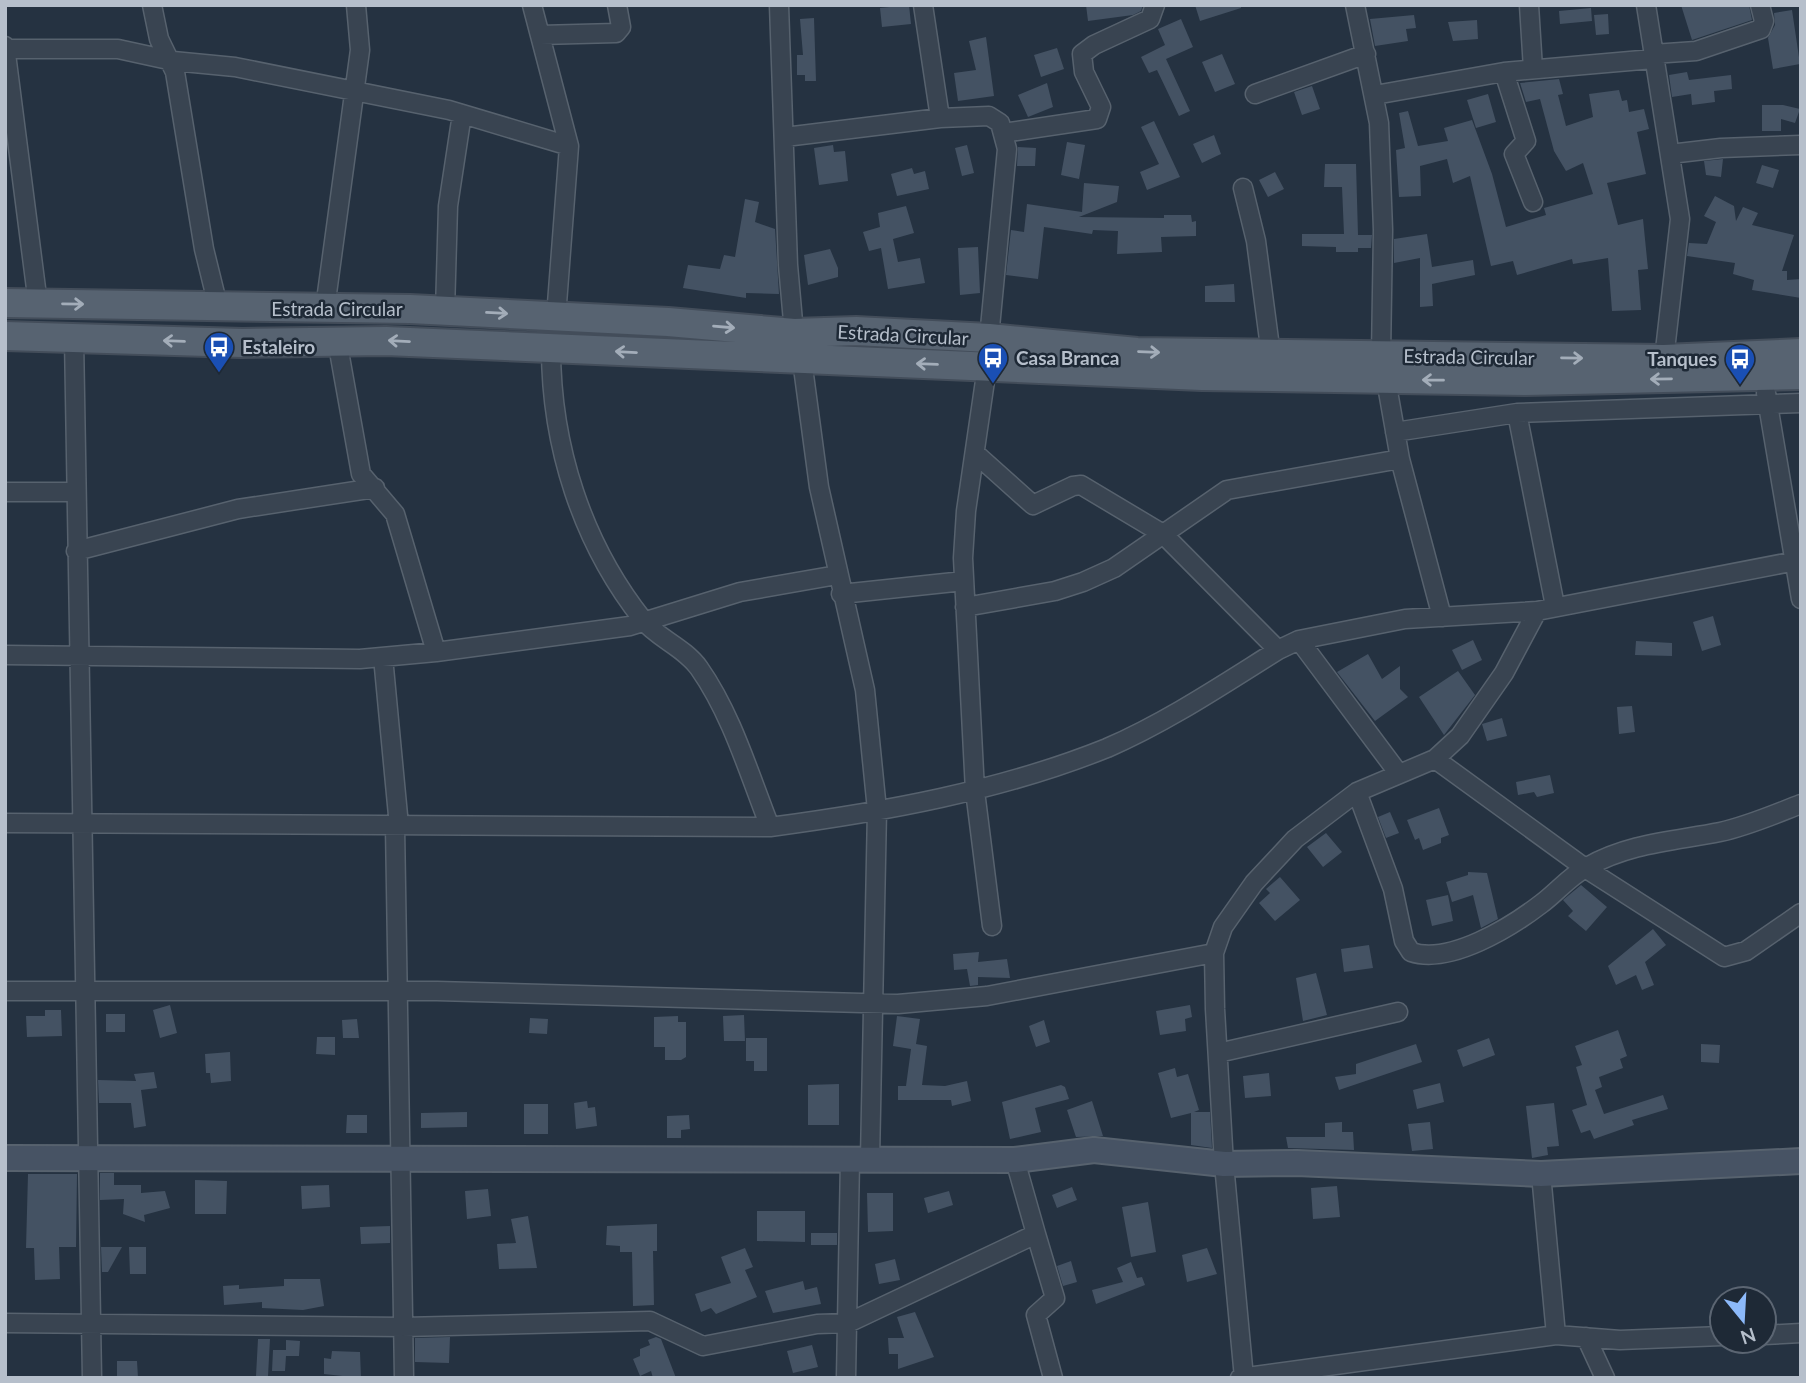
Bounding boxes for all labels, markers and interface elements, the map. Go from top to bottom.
street label: Estrada Circular [271,297,403,320]
one-way arrow [62,298,85,311]
one-way arrow [485,307,508,320]
street label: Estrada Circular [837,320,969,349]
one-way arrow [712,321,735,334]
bus stop icon: Estaleiro [202,330,236,374]
one-way arrow [163,335,186,348]
place label: Estaleiro [242,335,315,358]
one-way arrow [388,335,411,348]
bus stop icon: Casa Branca [976,341,1010,385]
bus stop icon: Tanques [1723,342,1757,386]
street label: Estrada Circular [1403,344,1535,369]
one-way arrow [615,345,638,358]
one-way arrow [1137,345,1160,359]
place label: Casa Branca [1016,346,1119,369]
place label: Tanques [1647,347,1717,370]
one-way arrow [1561,351,1584,365]
one-way arrow [916,358,939,371]
one-way arrow [1649,372,1672,385]
one-way arrow [1422,373,1445,387]
north arrow [1708,1285,1778,1355]
text: N [1738,1323,1759,1350]

